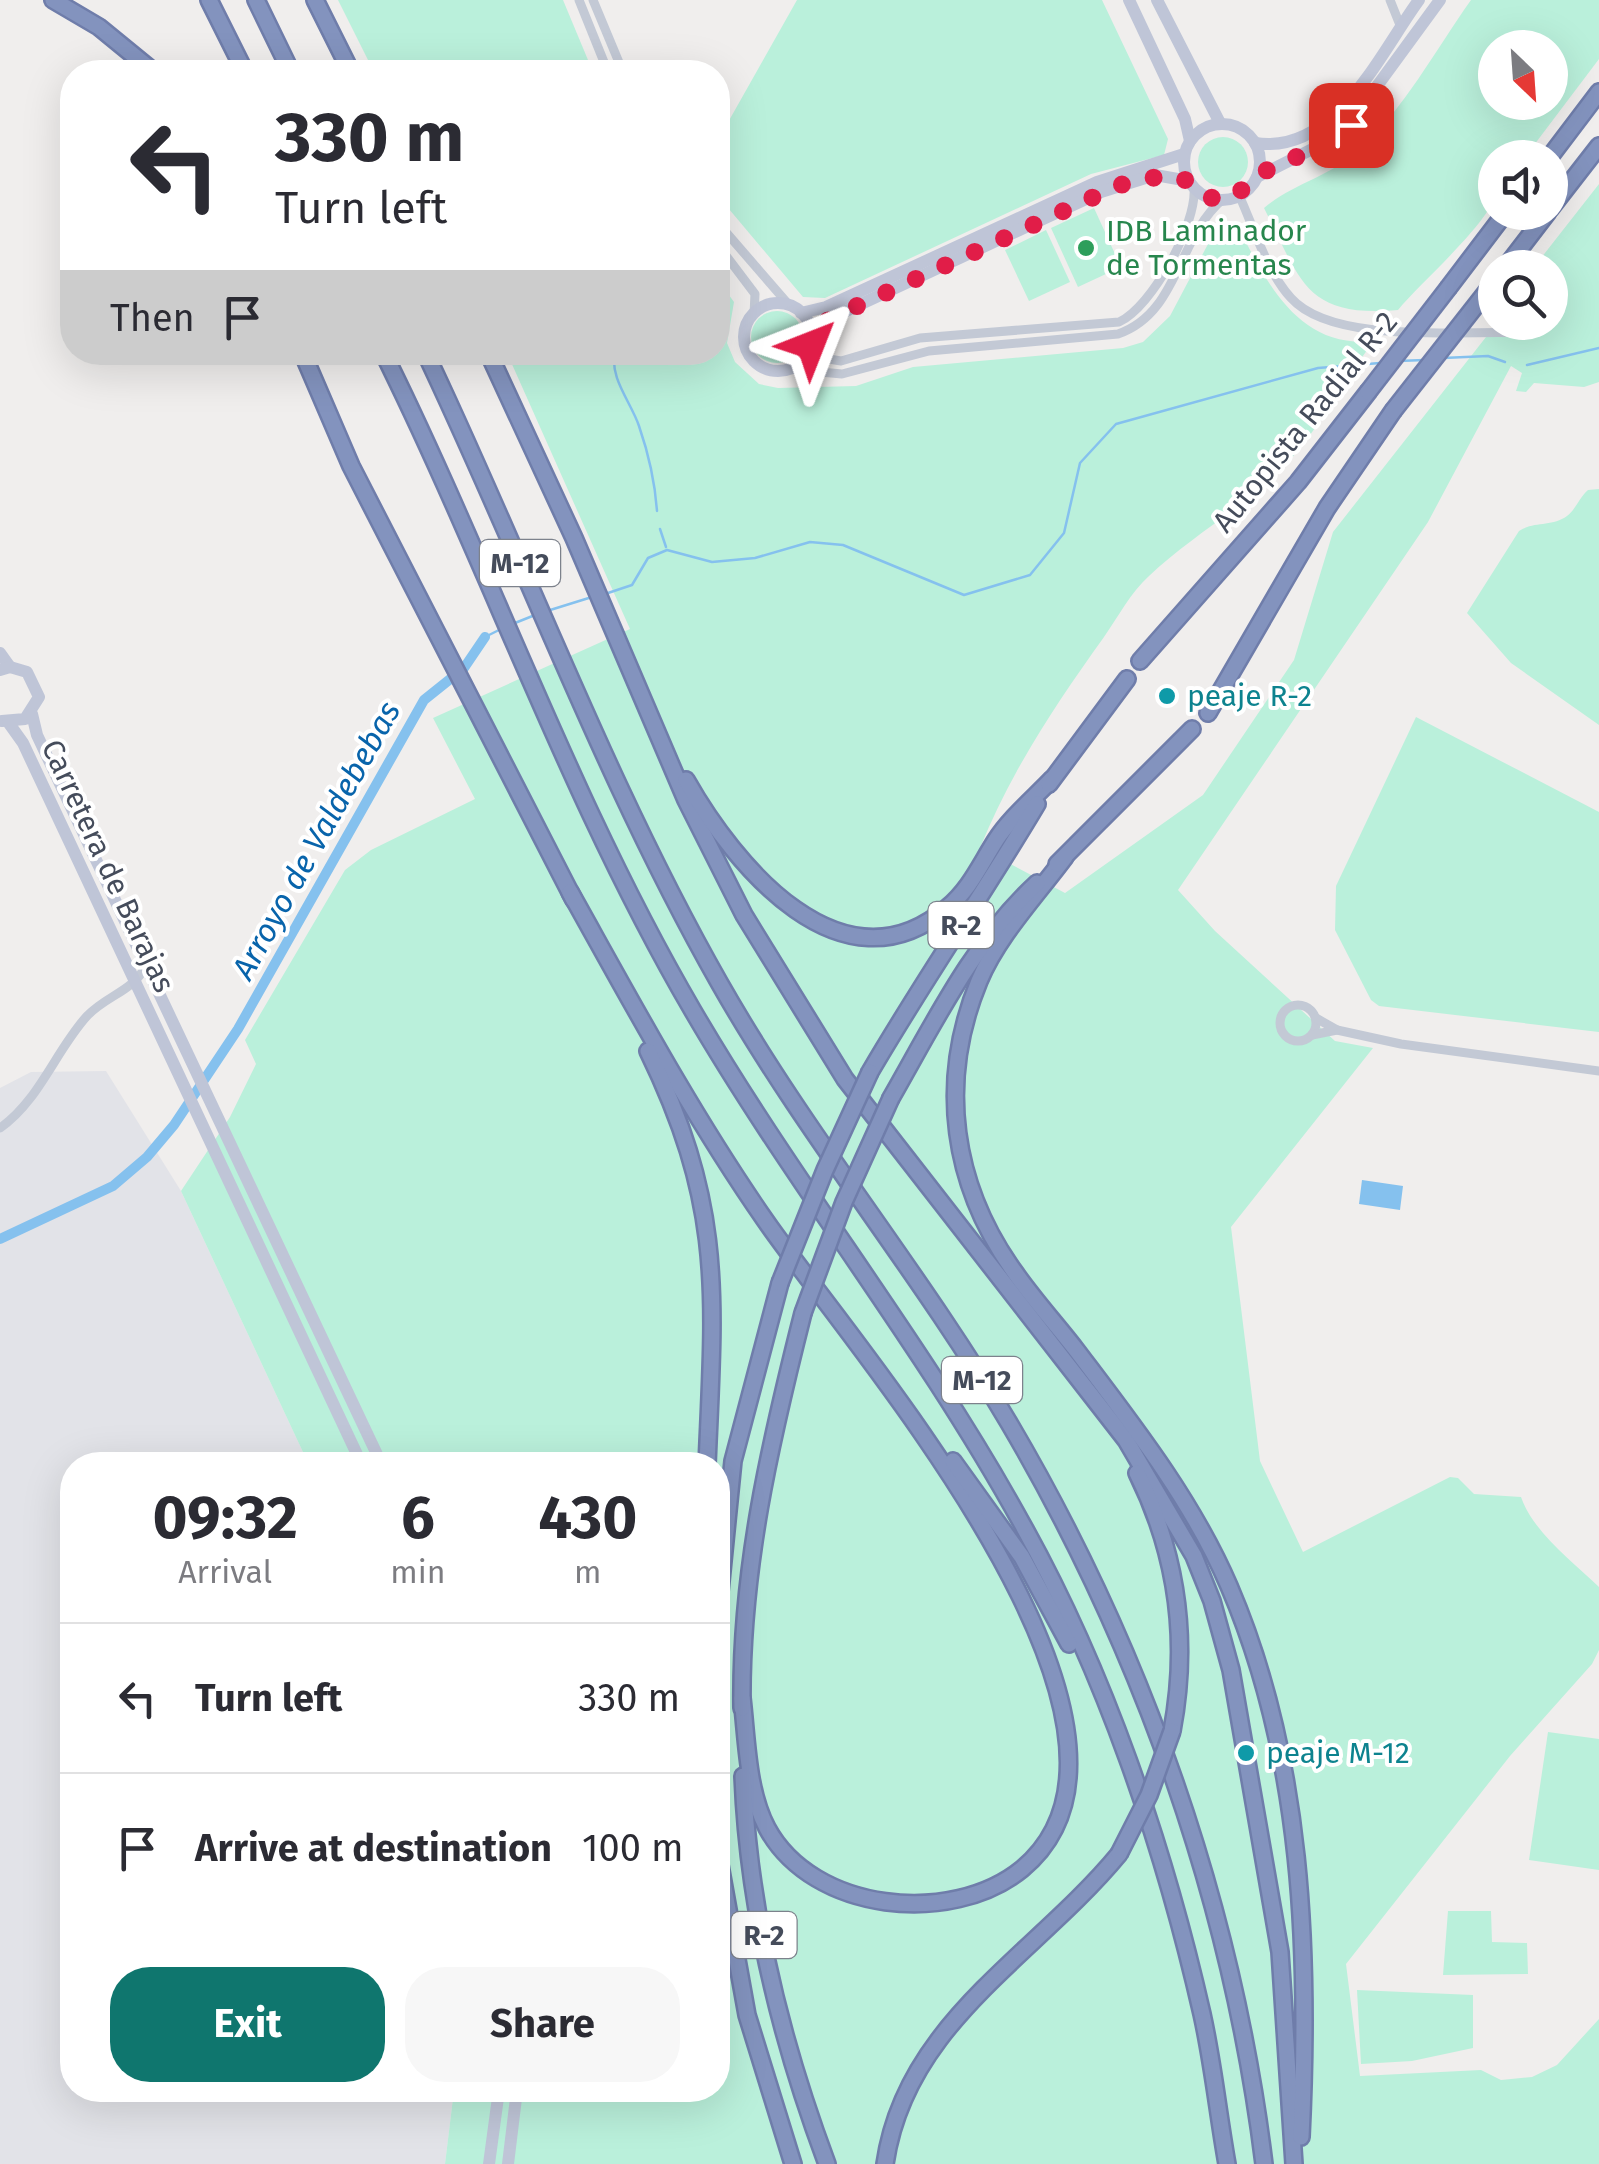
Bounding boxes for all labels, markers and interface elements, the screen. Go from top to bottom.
north arrow [1478,30,1568,120]
map controls [1478,30,1568,340]
pin [1309,83,1394,168]
text: 330 m [275,96,465,180]
icon: arrive [1324,98,1379,153]
icon: left [110,100,240,230]
button: sound [1478,140,1568,230]
text: Turn left [275,181,447,235]
place label: IDB Laminador de Tormentas [1106,213,1307,283]
marker: IDB Laminador de Tormentas [1075,237,1097,259]
button: search [1478,250,1568,340]
icon: arrive [215,290,270,345]
position arrow [759,293,863,397]
text: Then [110,295,195,341]
street label: Autopista Radial R-2 [1205,304,1405,540]
road number: M-12 [480,540,560,586]
place label: peaje R-2 [1187,678,1312,714]
marker: peaje R-2 [1156,685,1178,707]
water label: Arroyo de Valdebebas [223,694,408,987]
street label: Carretera de Barajas [34,734,182,998]
road number: R-2 [928,902,994,948]
road number: M-12 [942,1357,1022,1403]
text: 09:32 [153,1482,298,1554]
text: 6 [401,1482,435,1554]
text: 430 [538,1482,637,1554]
text: Arrival [178,1553,272,1591]
text: min [390,1553,446,1591]
text: m [574,1553,601,1591]
icon: left [110,1671,165,1726]
text: Turn left [195,1675,342,1721]
text: 330 m [578,1675,680,1721]
place label: peaje M-12 [1266,1735,1410,1771]
marker: peaje M-12 [1235,1742,1257,1764]
icon: arrive [110,1821,165,1876]
text: Arrive at destination [195,1825,552,1871]
text: 100 m [582,1825,684,1871]
road number: R-2 [732,1912,796,1958]
button: Exit [110,1967,385,2082]
button: Share [405,1967,680,2082]

